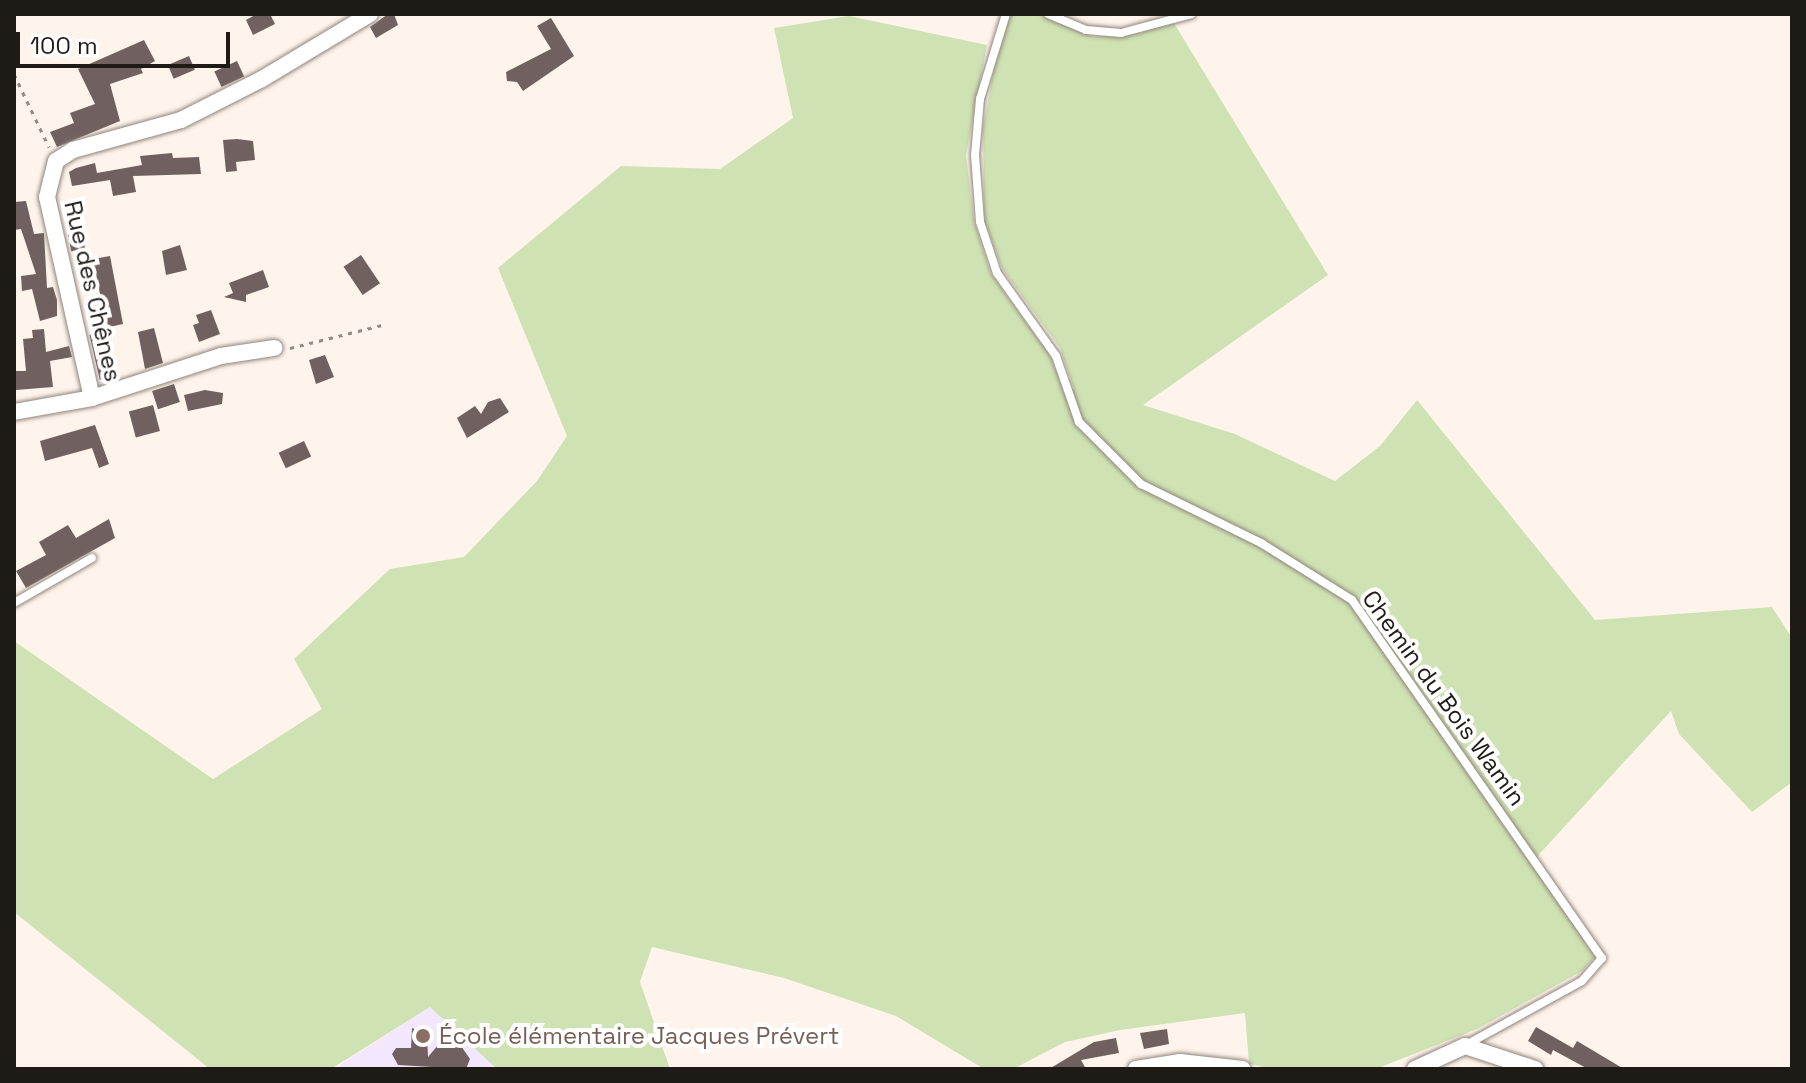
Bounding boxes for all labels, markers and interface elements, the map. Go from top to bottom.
scale bar [20,16,234,66]
text: 100 m [30,30,98,61]
street label: Rue des Chênes [58,198,128,384]
street label: Chemin du Bois Wamin [1356,585,1532,811]
place label: École élémentaire Jacques Prévert [439,1022,839,1050]
marker: École élémentaire Jacques Prévert [414,1027,432,1045]

